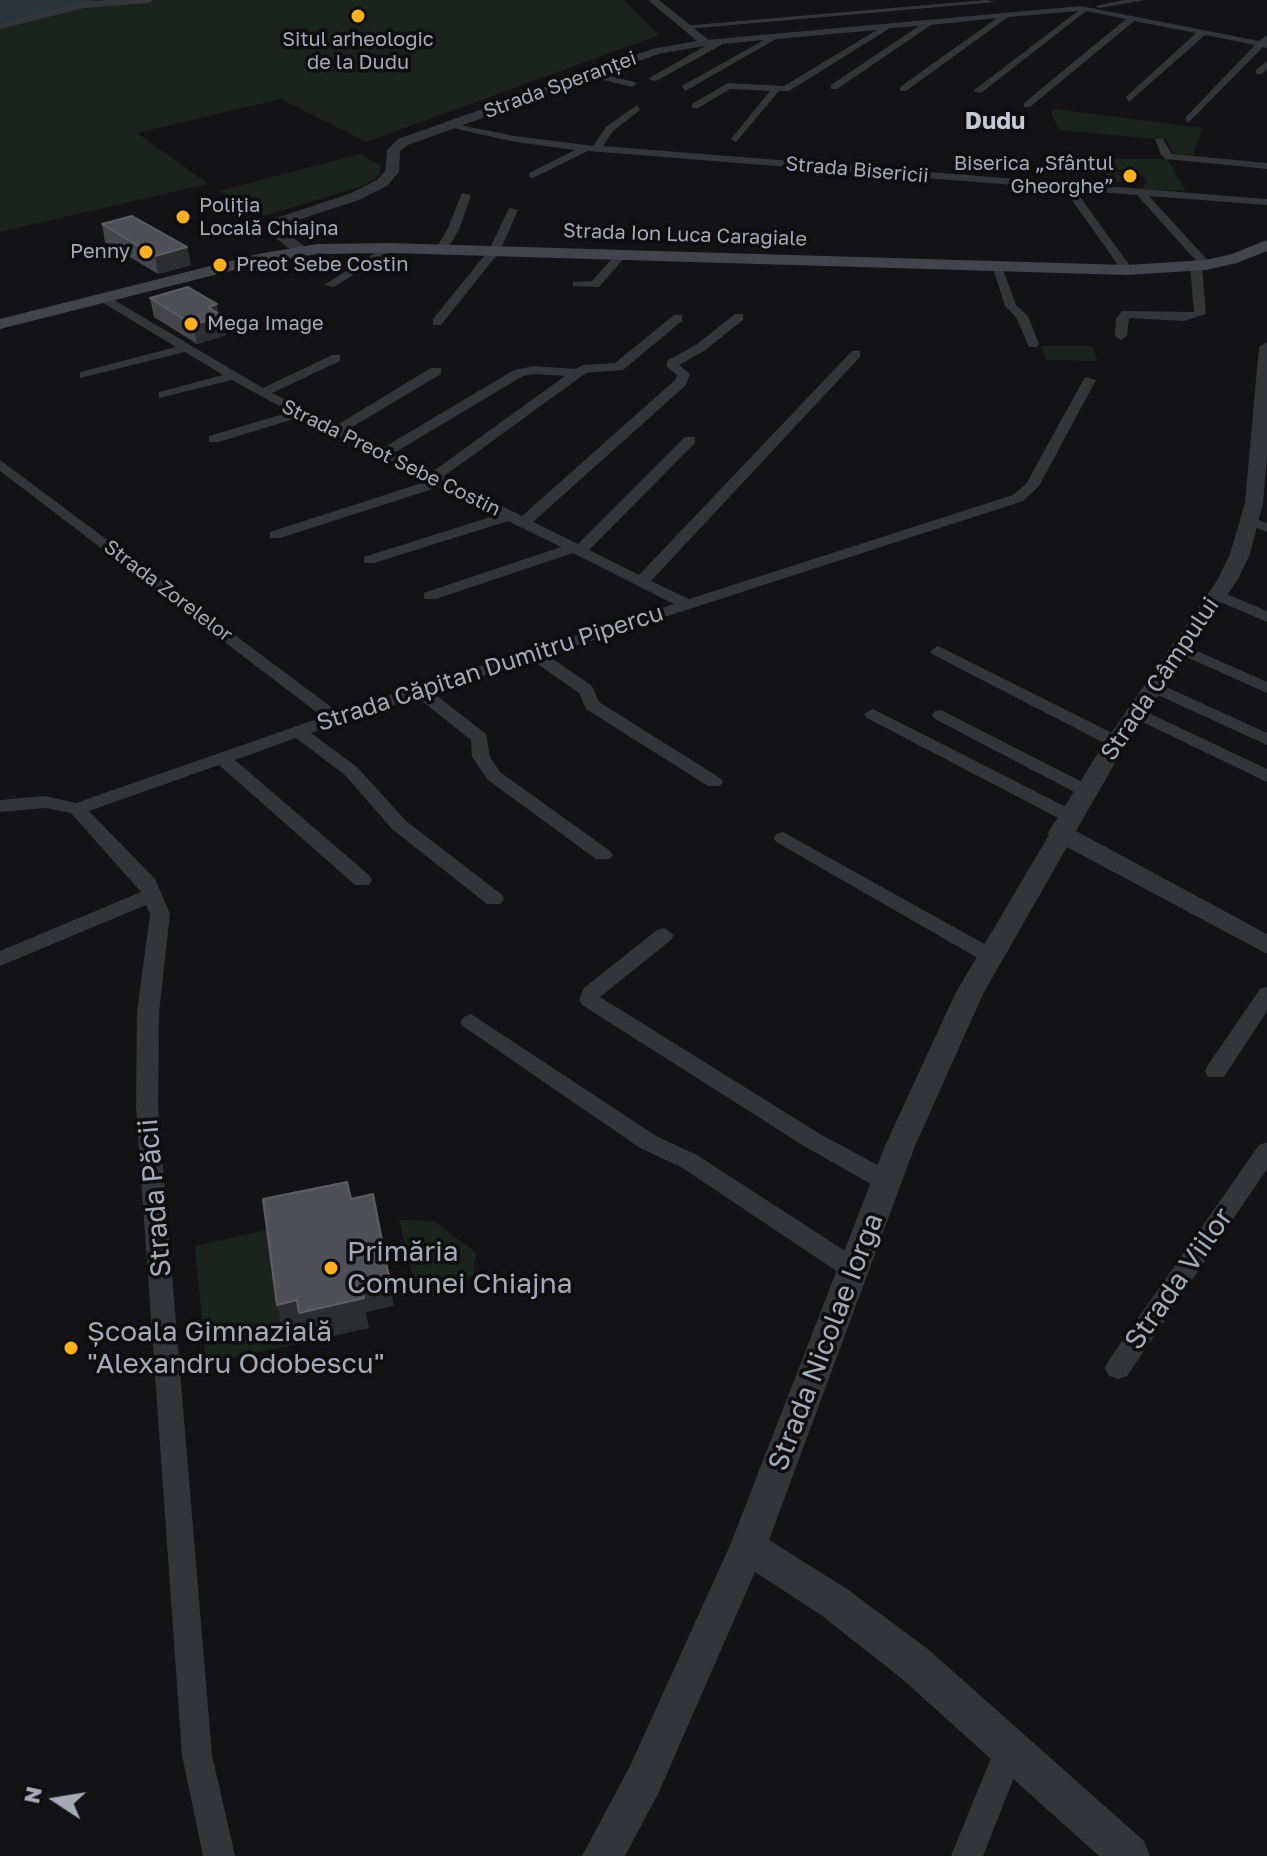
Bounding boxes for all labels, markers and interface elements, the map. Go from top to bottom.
marker: Situl arheologic de la Dudu [349,7,367,25]
place label: Situl arheologic de la Dudu [282,28,434,75]
street label: Strada Speranței [480,46,640,124]
district label: Dudu [965,107,1025,135]
street label: Strada Bisericii [784,152,930,188]
place label: Biserica „Sfântul Gheorghe” [954,152,1114,199]
marker: Biserica „Sfântul Gheorghe” [1121,167,1139,185]
place label: Poliția Locală Chiajna [199,194,339,241]
marker: Poliția Locală Chiajna [174,208,192,226]
street label: Strada Ion Luca Caragiale [562,219,808,251]
place label: Penny [70,240,130,264]
marker: Penny [137,243,155,261]
place label: Preot Sebe Costin [236,253,408,277]
marker: Preot Sebe Costin [211,256,229,274]
place label: Mega Image [207,312,324,336]
marker: Mega Image [182,315,200,333]
street label: Strada Preot Sebe Costin [278,395,504,521]
street label: Strada Zorelelor [99,535,237,647]
street label: Strada Câmpului [1095,592,1225,766]
street label: Strada Căpitan Dumitru Pipercu [313,598,667,738]
street label: Strada Păcii [131,1117,179,1279]
street label: Strada Viilor [1118,1202,1240,1356]
street label: Strada Nicolae Iorga [761,1208,891,1476]
place label: Primăria Comunei Chiajna [347,1235,573,1301]
marker: Primăria Comunei Chiajna [322,1259,340,1277]
place label: Școala Gimnazială "Alexandru Odobescu" [87,1315,385,1381]
marker: Școala Gimnazială "Alexandru Odobescu" [62,1339,80,1357]
north arrow [16,1760,96,1840]
text: N [17,1784,47,1806]

